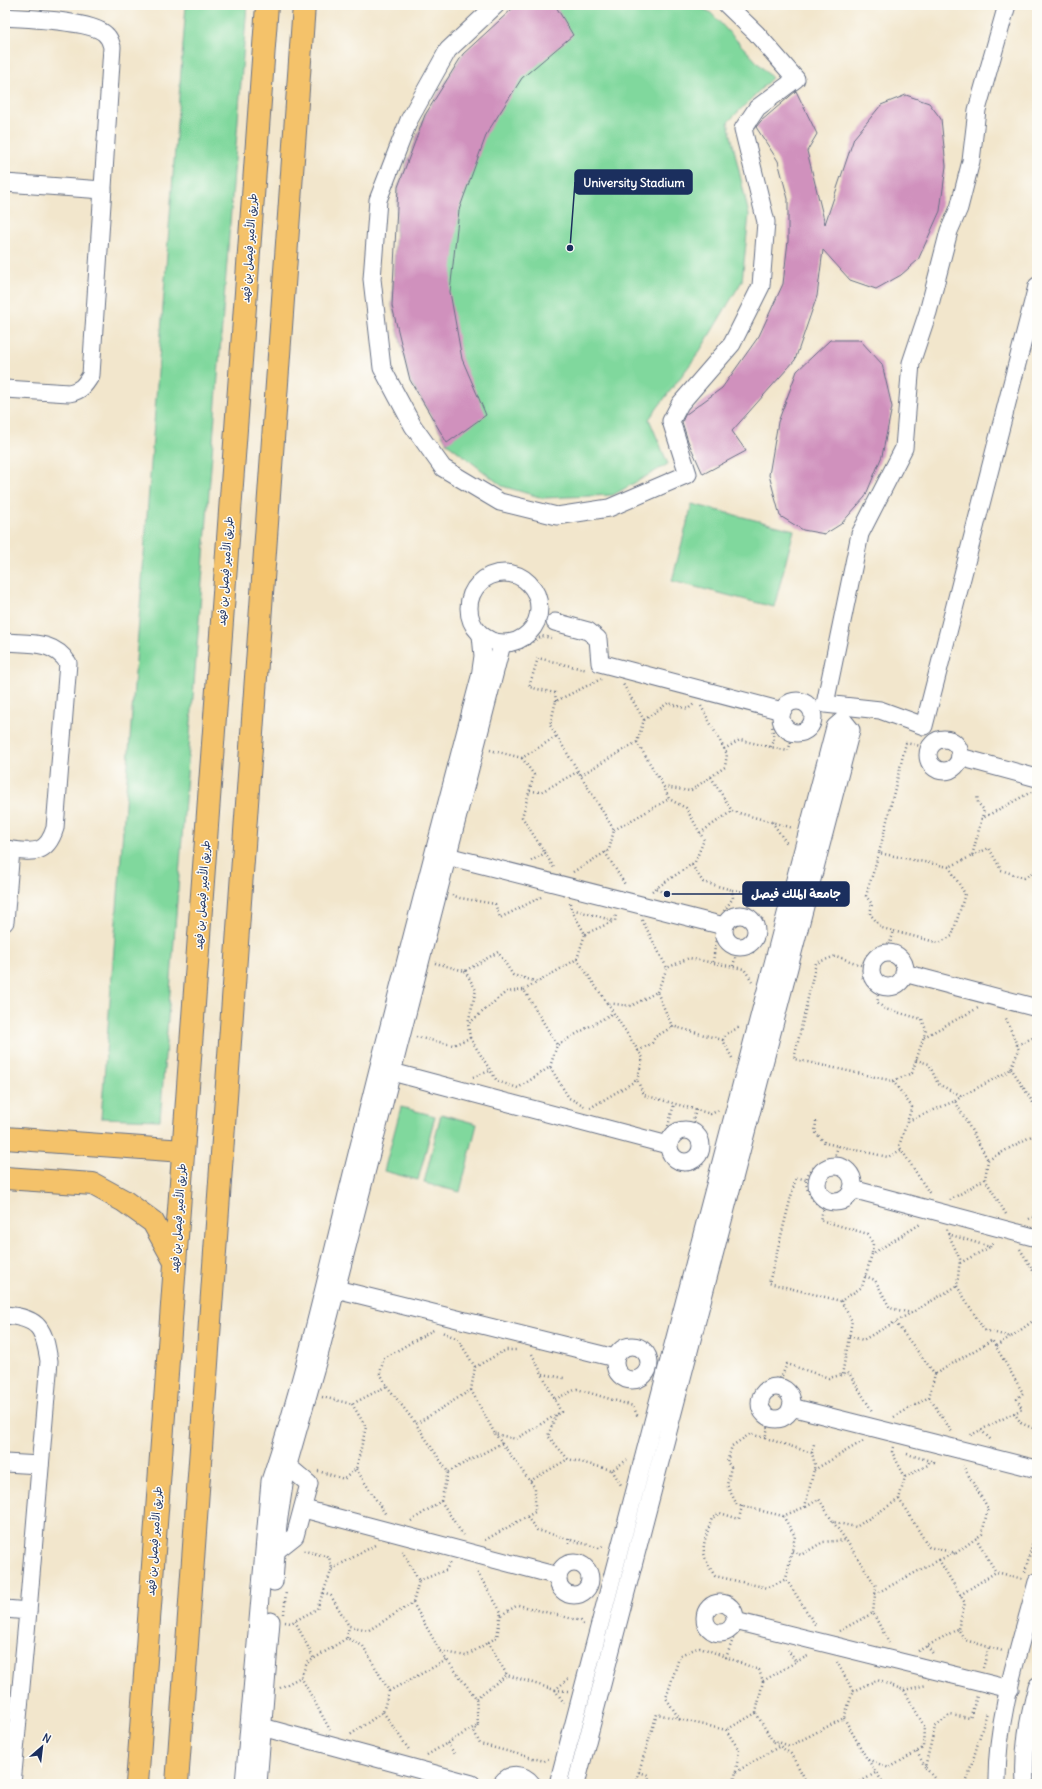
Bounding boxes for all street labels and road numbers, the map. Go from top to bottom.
street label: طريق الأمير فيصل بن فهد [238,193,261,303]
street label: طريق الأمير فيصل بن فهد [214,516,237,626]
street label: طريق الأمير فيصل بن فهد [191,840,214,950]
street label: طريق الأمير فيصل بن فهد [167,1163,190,1273]
street label: طريق الأمير فيصل بن فهد [143,1486,166,1596]

